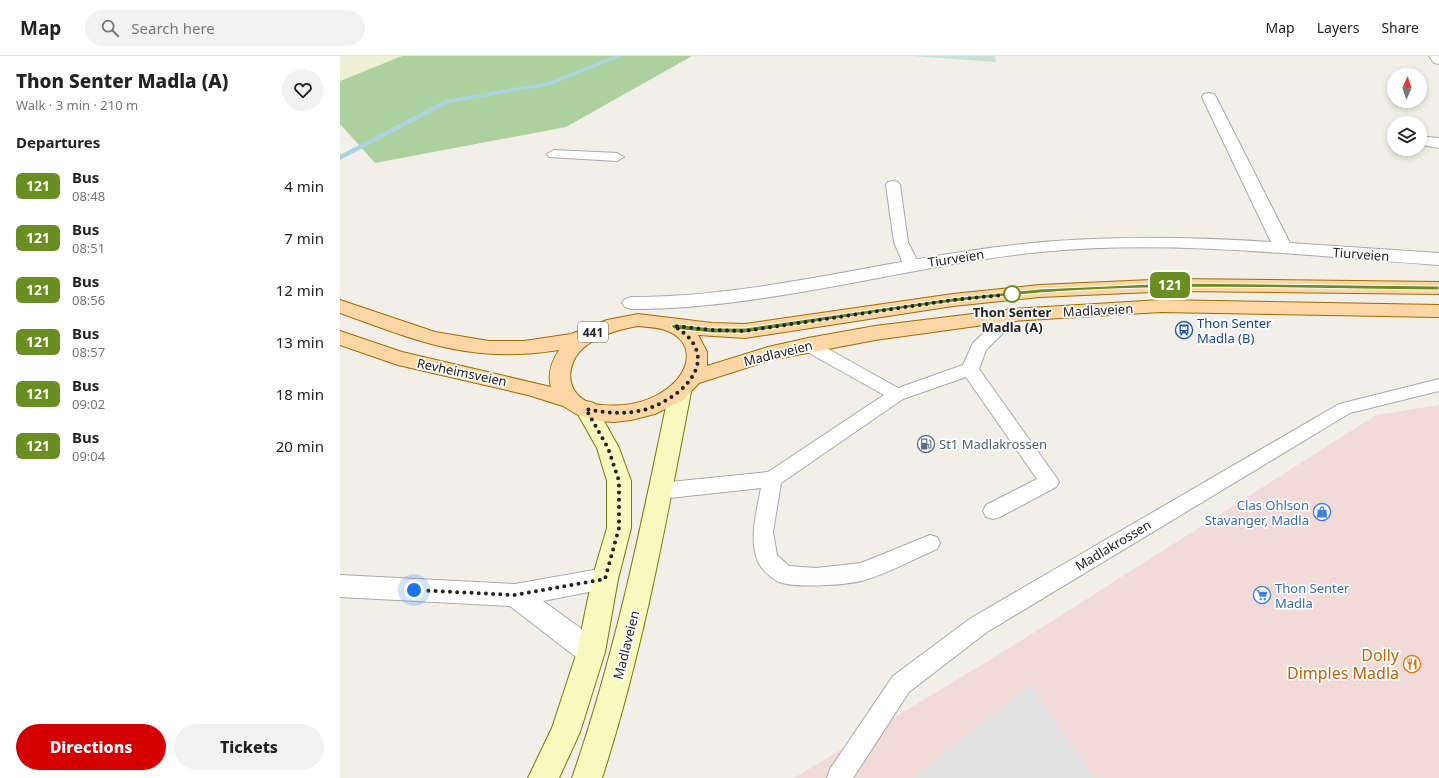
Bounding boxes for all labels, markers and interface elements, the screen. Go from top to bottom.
search box [85,10,365,46]
text: Map [20,15,61,41]
icon: search [99,17,121,39]
text: Search here [131,18,215,38]
text: Map [1266,18,1295,37]
text: Layers [1317,18,1359,37]
text: Share [1381,18,1419,37]
text: Thon Senter Madla (A) [16,68,228,94]
north arrow [1387,68,1427,108]
map controls [1387,68,1427,156]
button: heart [282,69,324,111]
text: Walk · 3 min · 210 m [16,96,138,114]
button: layers [1387,116,1427,156]
text: Departures [16,132,100,152]
text: Bus [72,167,99,187]
text: 121 [26,176,50,195]
text: 4 min [284,176,324,196]
text: 08:48 [72,187,105,205]
text: Bus [72,219,99,239]
text: 121 [26,228,50,247]
text: 7 min [284,228,324,248]
text: 08:51 [72,239,105,257]
street label: Tiurveien [1332,243,1390,265]
street label: Tiurveien [927,245,985,271]
text: Bus [72,271,99,291]
line badge: 121 [1147,272,1193,298]
text: 121 [1158,275,1182,294]
text: 121 [26,280,50,299]
text: 12 min [276,280,324,300]
marker: Thon Senter Madla (A) [1003,285,1021,303]
text: 08:56 [72,291,105,309]
street label: Madlaveien [1062,299,1134,321]
place label: Thon Senter Madla (A) [973,303,1051,336]
place label: Thon Senter Madla (B) [1197,314,1272,347]
bus stop icon: Thon Senter Madla (B) [1174,320,1194,340]
road number: 441 [578,322,608,342]
text: Bus [72,323,99,343]
text: 121 [26,332,50,351]
text: 13 min [276,332,324,352]
street label: Madlaveien [742,336,814,370]
text: 08:57 [72,343,105,361]
street label: Revheimsveien [415,354,509,390]
text: Bus [72,375,99,395]
text: 121 [26,384,50,403]
text: 18 min [276,384,324,404]
text: 09:02 [72,395,105,413]
text: Bus [72,427,99,447]
fuel station icon: St1 Madlakrossen [916,434,936,454]
place label: St1 Madlakrossen [939,435,1047,453]
text: 121 [26,436,50,455]
text: 20 min [276,436,324,456]
text: 09:04 [72,447,105,465]
place label: Clas Ohlson Stavanger, Madla [1205,496,1309,529]
shop icon: Clas Ohlson Stavanger, Madla [1312,502,1332,522]
street label: Madlakrossen [1072,515,1154,575]
place label: Thon Senter Madla [1275,579,1350,612]
your location [404,580,424,600]
supermarket icon: Thon Senter Madla [1252,585,1272,605]
street label: Madlaveien [609,609,643,681]
place label: Dolly Dimples Madla [1287,644,1400,684]
restaurant icon: Dolly Dimples Madla [1402,654,1422,674]
button: Directions [16,724,166,770]
button: Tickets [174,724,324,770]

